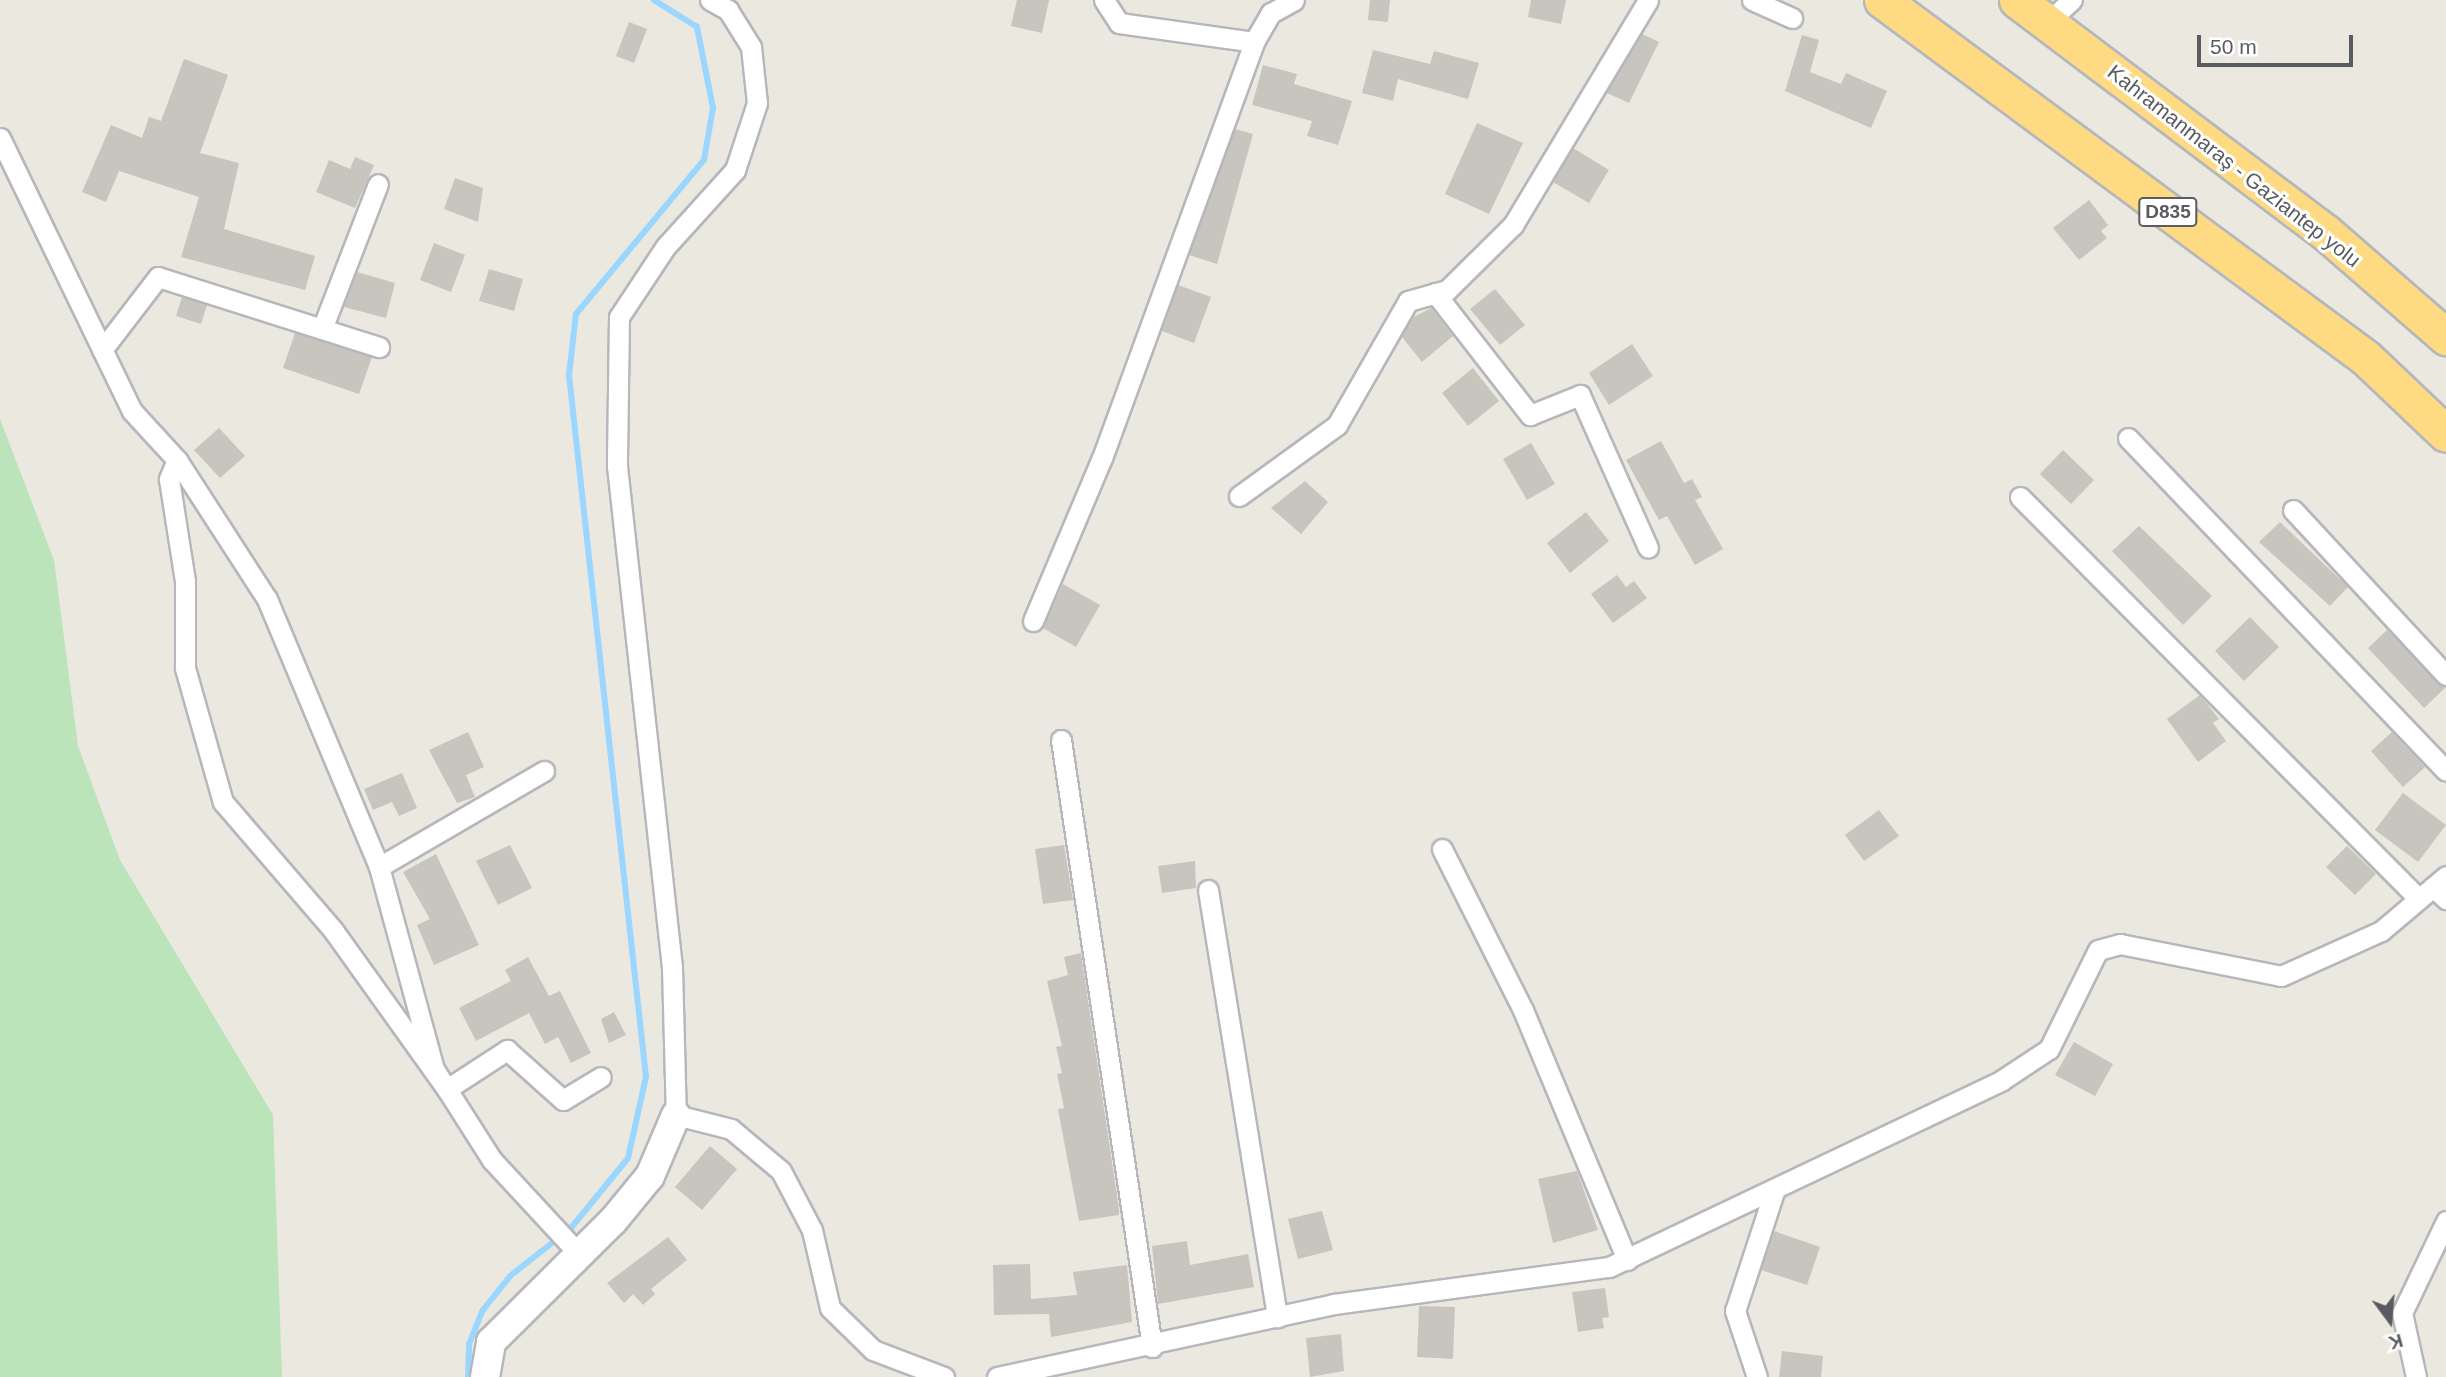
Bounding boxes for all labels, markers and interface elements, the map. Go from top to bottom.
scale bar [2201,21,2357,65]
text: 50 m [2210,35,2257,58]
street label: Kahramanmaraş - Gaziantep yolu [2103,59,2365,273]
road number: D835 [2138,196,2198,228]
north arrow [2355,1286,2425,1356]
text: K [2386,1330,2405,1354]

